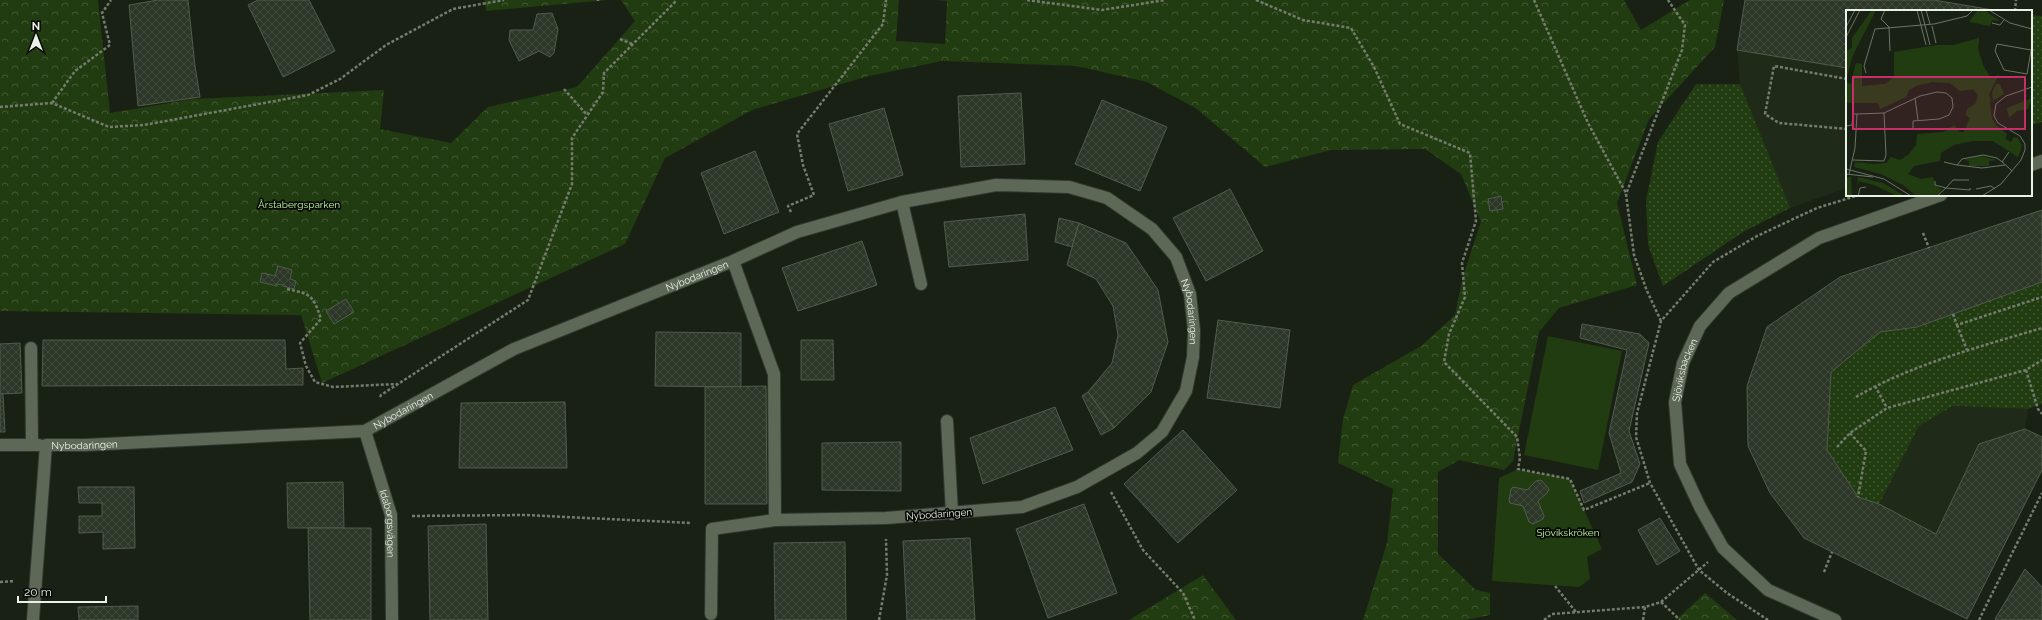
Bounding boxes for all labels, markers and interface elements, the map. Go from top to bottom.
inset map [1846,10,2032,196]
north arrow [16,16,56,56]
text: N [32,20,40,33]
park label: Årstabergsparken [258,199,340,210]
street label: Nybodaringen [664,258,730,293]
street label: Nybodaringen [1179,277,1200,345]
street label: Sjöviksbacken [1670,337,1699,403]
street label: Nybodaringen [371,389,435,431]
street label: Nybodaringen [51,438,118,451]
street label: Idaborgsvägen [378,488,397,558]
street label: Nybodaringen [906,506,973,522]
park label: Sjövikskröken [1536,527,1600,538]
scale bar [18,578,106,604]
text: 20 m [24,585,52,599]

